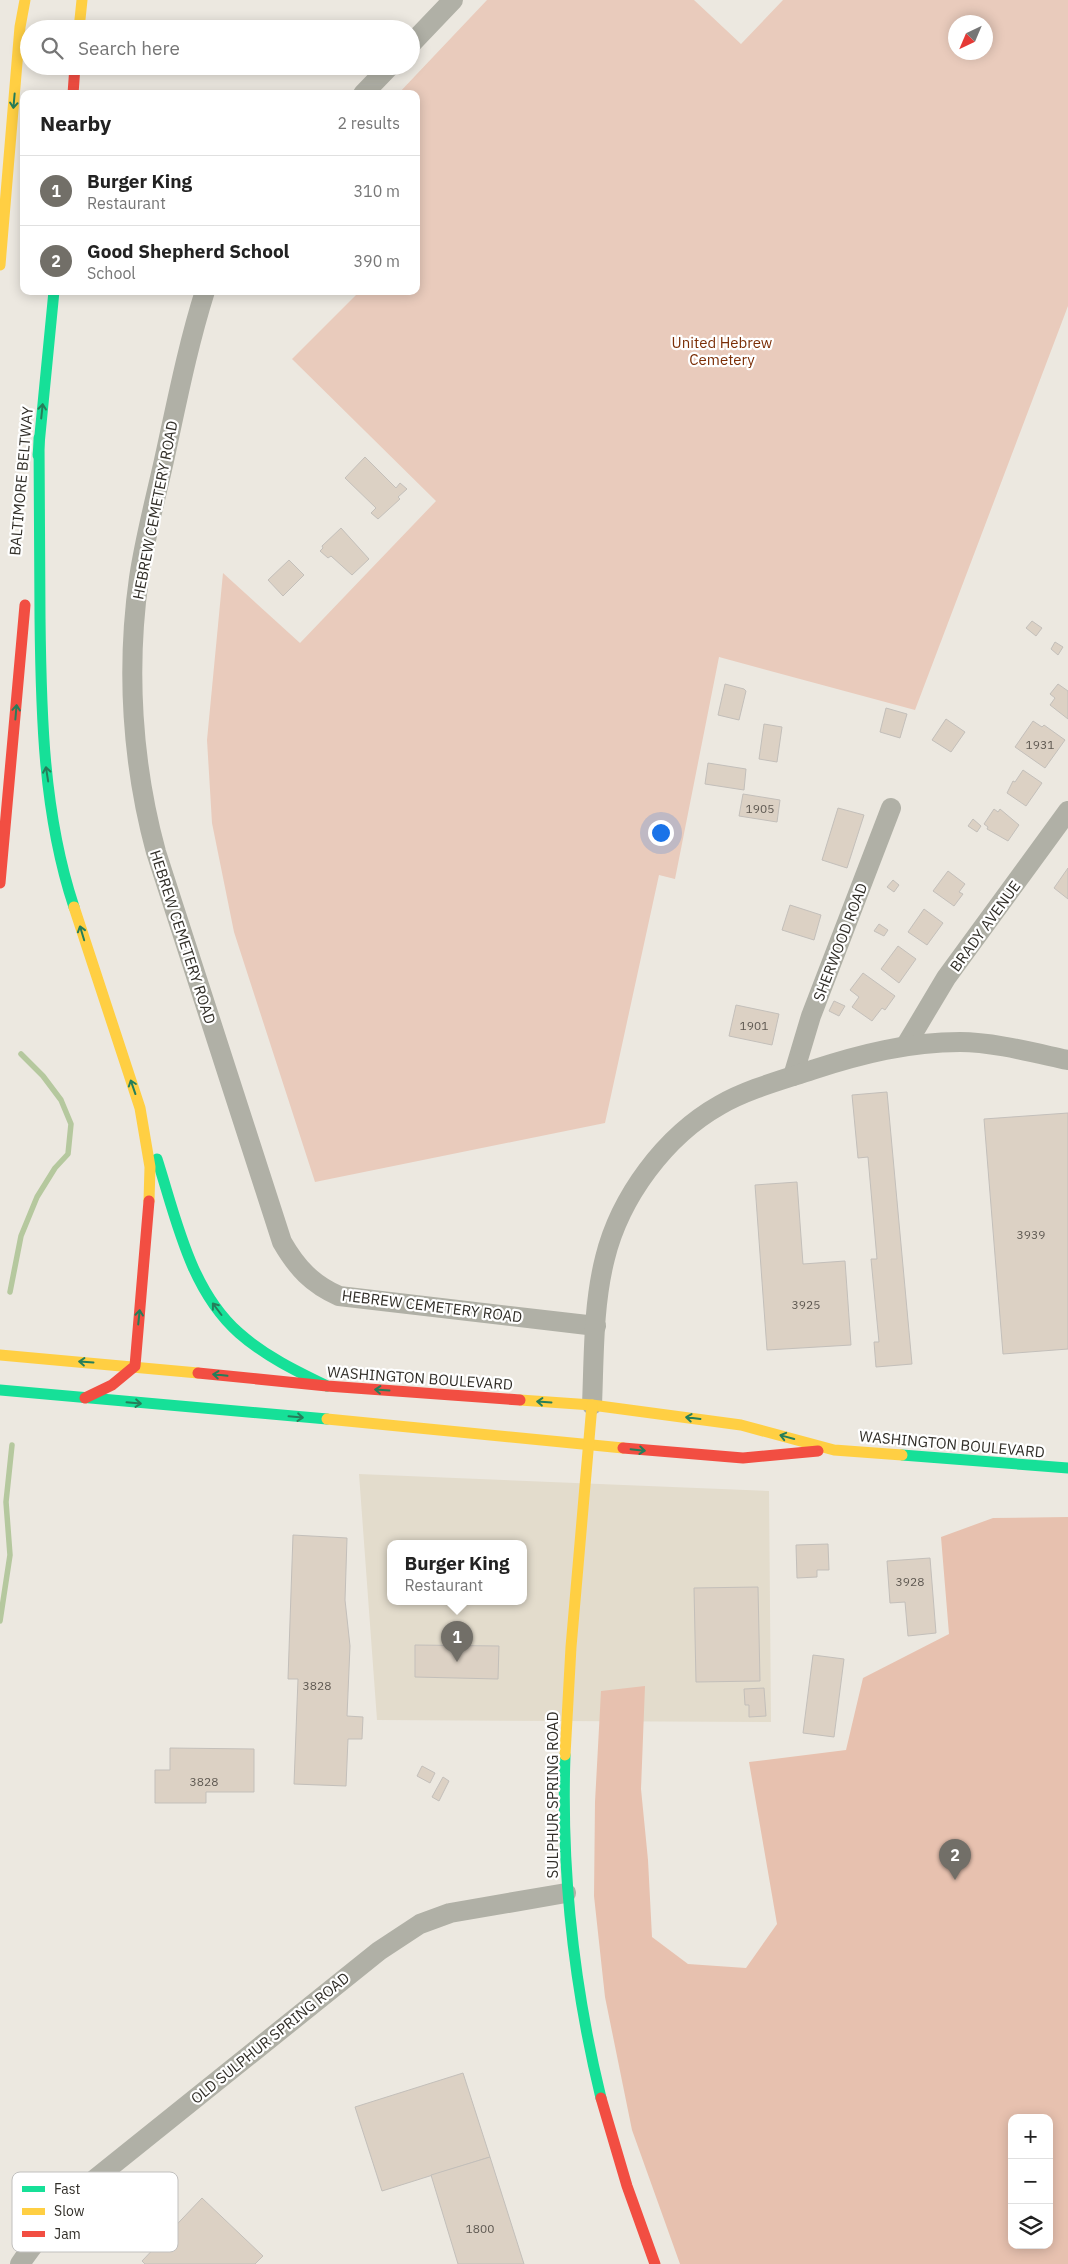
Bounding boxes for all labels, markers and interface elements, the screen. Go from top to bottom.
north arrow [948,15,993,60]
search box [20,20,420,75]
icon: search [38,34,66,62]
text: Search here [78,36,180,60]
one-way arrow [9,92,19,108]
text: Nearby [40,109,111,137]
text: 2 results [337,113,400,133]
text: Burger King [87,169,192,193]
text: 1 [51,181,61,201]
text: 310 m [353,181,400,201]
text: Restaurant [87,193,166,213]
text: Good Shepherd School [87,239,289,263]
text: 2 [51,251,61,271]
text: 390 m [353,251,400,271]
text: School [87,263,136,283]
park label: United Hebrew Cemetery [672,333,773,369]
one-way arrow [37,403,47,419]
street label: BALTIMORE BELTWAY [5,406,37,556]
street label: HEBREW CEMETERY ROAD [128,419,182,601]
one-way arrow [11,704,20,720]
house number: 1931 [1026,737,1054,752]
one-way arrow [42,767,52,783]
house number: 1905 [746,801,774,816]
your location [648,820,674,846]
street label: HEBREW CEMETERY ROAD [146,848,220,1026]
street label: BRADY AVENUE [946,877,1024,975]
street label: SHERWOOD ROAD [809,880,871,1004]
one-way arrow [77,926,86,941]
house number: 1901 [740,1018,768,1033]
one-way arrow [128,1080,137,1095]
house number: 3939 [1017,1227,1045,1242]
street label: HEBREW CEMETERY ROAD [341,1285,523,1327]
house number: 3925 [792,1297,820,1312]
one-way arrow [212,1302,222,1316]
one-way arrow [134,1309,144,1325]
one-way arrow [78,1357,94,1367]
street label: WASHINGTON BOULEVARD [326,1362,514,1394]
one-way arrow [212,1370,228,1380]
one-way arrow [374,1385,390,1395]
one-way arrow [536,1397,552,1406]
one-way arrow [126,1398,142,1407]
one-way arrow [288,1412,304,1422]
one-way arrow [685,1413,701,1423]
street label: WASHINGTON BOULEVARD [858,1426,1046,1462]
one-way arrow [780,1432,796,1441]
one-way arrow [629,1445,645,1454]
popup [387,1540,527,1605]
text: Burger King [404,1551,510,1575]
house number: 3928 [896,1574,924,1589]
text: Restaurant [404,1575,483,1595]
pin: 1 [441,1621,473,1662]
house number: 3828 [303,1678,331,1693]
street label: SULPHUR SPRING ROAD [543,1712,562,1878]
house number: 3828 [190,1774,218,1789]
pin: 2 [939,1839,971,1880]
street label: OLD SULPHUR SPRING ROAD [187,1968,353,2108]
map controls [1008,2114,1053,2249]
button: + [1008,2114,1053,2159]
button: − [1008,2159,1053,2204]
legend [12,2172,178,2252]
text: Fast [54,2180,80,2198]
text: Slow [54,2202,85,2220]
button: layers [1008,2204,1053,2249]
house number: 1800 [466,2221,494,2236]
text: Jam [54,2225,81,2243]

